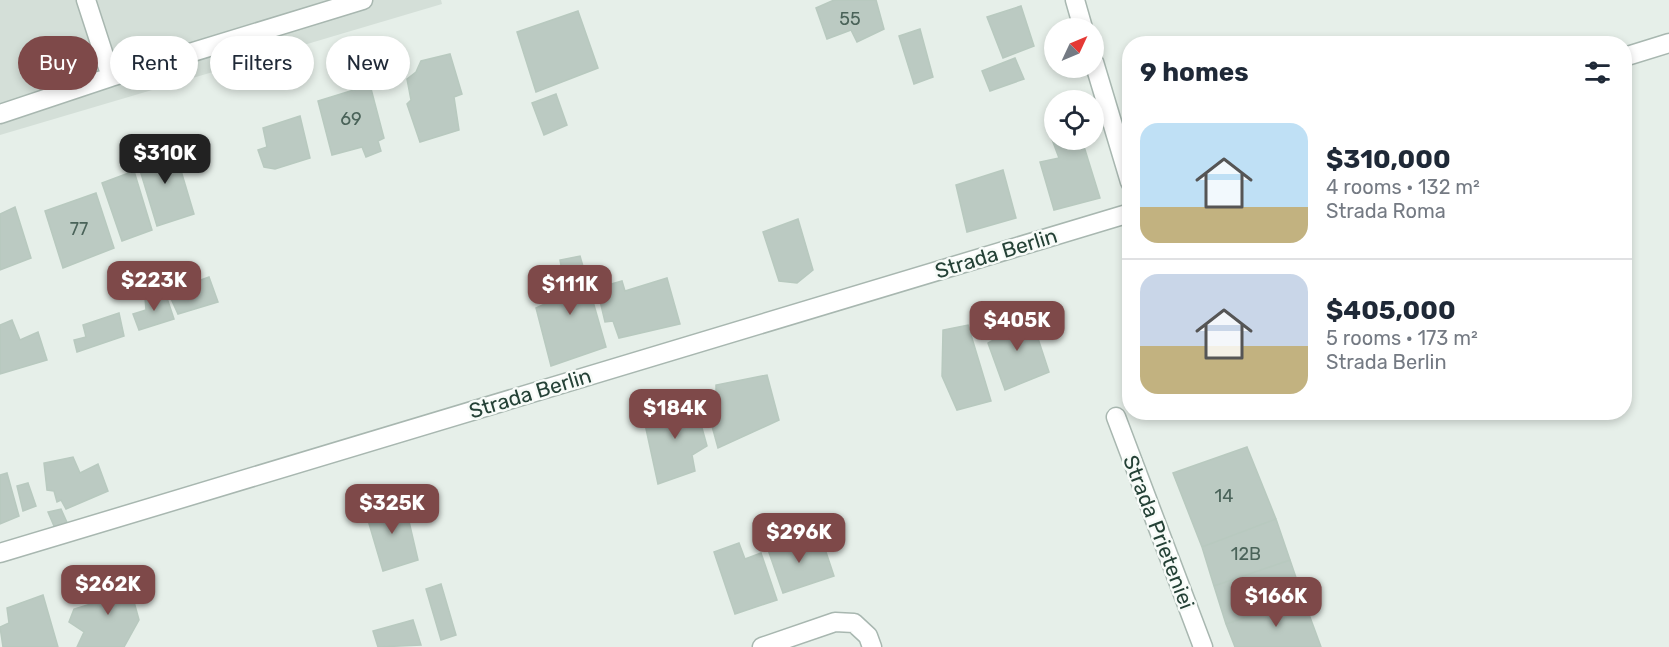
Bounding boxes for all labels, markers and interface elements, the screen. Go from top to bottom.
house number: 55 [839,8,861,30]
north arrow [1044,18,1104,78]
map controls [1044,18,1104,150]
chip: Buy [18,36,98,90]
chip: Rent [110,36,198,90]
chip: Filters [210,36,314,90]
chip: New [326,36,410,90]
icon: filters [1581,56,1614,89]
text: 9 homes [1140,57,1249,88]
button: locate [1044,90,1104,150]
house number: 69 [340,108,362,130]
pin: $310K [123,134,207,185]
text: $310K [133,141,197,165]
text: $310,000 [1326,144,1451,175]
icon: home [1188,147,1260,219]
text: 4 rooms · 132 m² [1326,175,1480,199]
text: Strada Roma [1326,199,1446,223]
house number: 77 [70,218,88,240]
street label: Strada Berlin [932,223,1060,283]
pin: $223K [112,261,196,312]
pin: $111K [528,265,612,316]
text: $223K [121,268,187,292]
text: $111K [542,272,598,296]
text: $405,000 [1326,295,1456,326]
icon: home [1188,298,1260,370]
pin: $405K [975,301,1059,352]
text: $405K [984,308,1050,332]
text: 5 rooms · 173 m² [1326,326,1478,350]
text: Strada Berlin [1326,350,1447,374]
street label: Strada Berlin [466,363,594,423]
pin: $184K [633,389,717,440]
text: $184K [643,396,707,420]
street label: Strada Prieteniei [1118,452,1200,612]
pin: $325K [350,484,434,535]
house number: 14 [1215,485,1233,507]
text: $325K [359,491,425,515]
pin: $296K [757,513,841,564]
text: $296K [766,520,832,544]
house number: 12B [1231,543,1261,565]
pin: $262K [66,565,150,616]
text: $262K [75,572,141,596]
pin: $166K [1234,577,1318,628]
text: $166K [1245,584,1307,608]

